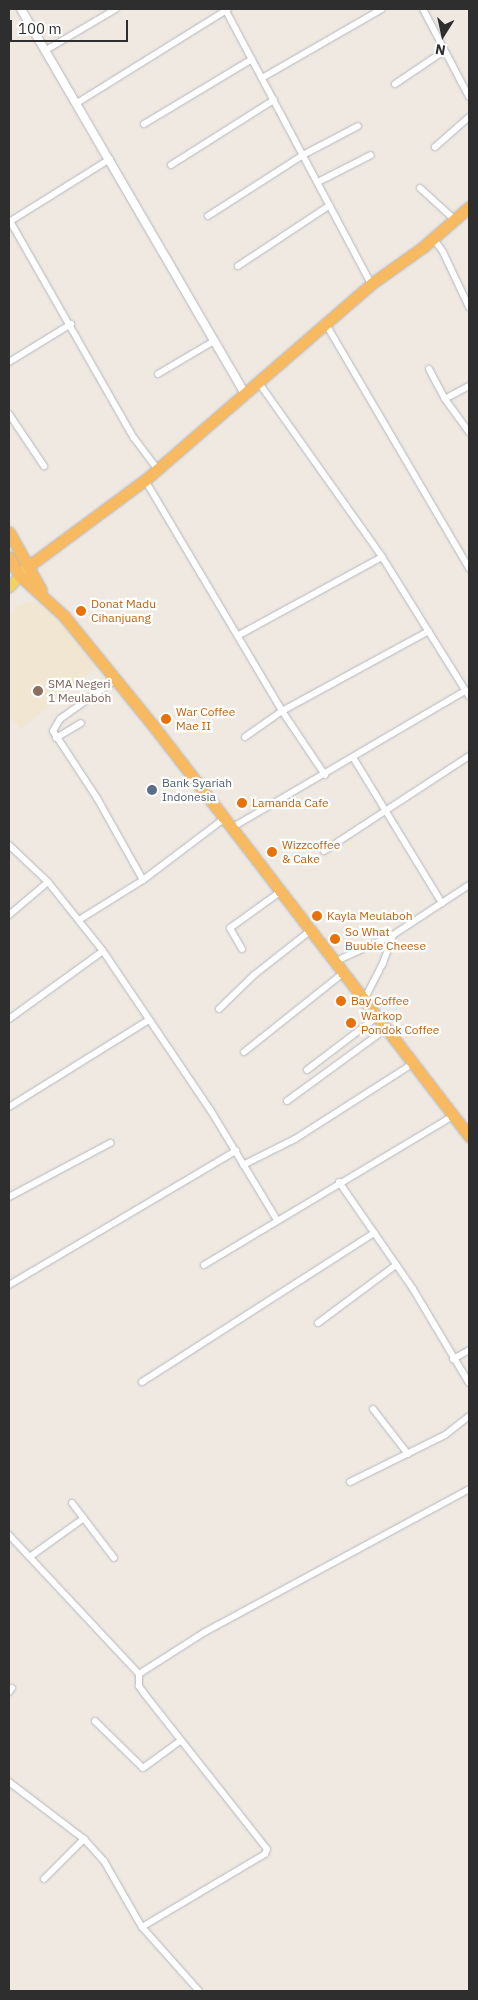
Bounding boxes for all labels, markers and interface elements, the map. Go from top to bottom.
scale bar [12,10,130,42]
north arrow [418,10,468,60]
text: 100 m [18,19,62,38]
text: N [434,40,447,60]
place label: Donat Madu Cihanjuang [91,597,156,625]
marker: Donat Madu Cihanjuang [75,605,87,617]
place label: SMA Negeri 1 Meulaboh [48,677,111,705]
marker: SMA Negeri 1 Meulaboh [32,685,44,697]
place label: War Coffee Mae II [176,705,235,733]
marker: War Coffee Mae II [160,713,172,725]
place label: Bank Syariah Indonesia [162,776,232,804]
marker: Bank Syariah Indonesia [146,784,158,796]
place label: Lamanda Cafe [252,796,329,810]
marker: Lamanda Cafe [236,797,248,809]
place label: Wizzcoffee & Cake [282,838,340,866]
marker: Wizzcoffee & Cake [266,846,278,858]
place label: Kayla Meulaboh [327,909,413,923]
marker: Kayla Meulaboh [311,910,323,922]
place label: So What Buuble Cheese [345,925,426,953]
marker: So What Buuble Cheese [329,933,341,945]
place label: Bay Coffee [351,994,409,1008]
marker: Bay Coffee [335,995,347,1007]
place label: Warkop Pondok Coffee [361,1009,439,1037]
marker: Warkop Pondok Coffee [345,1017,357,1029]

